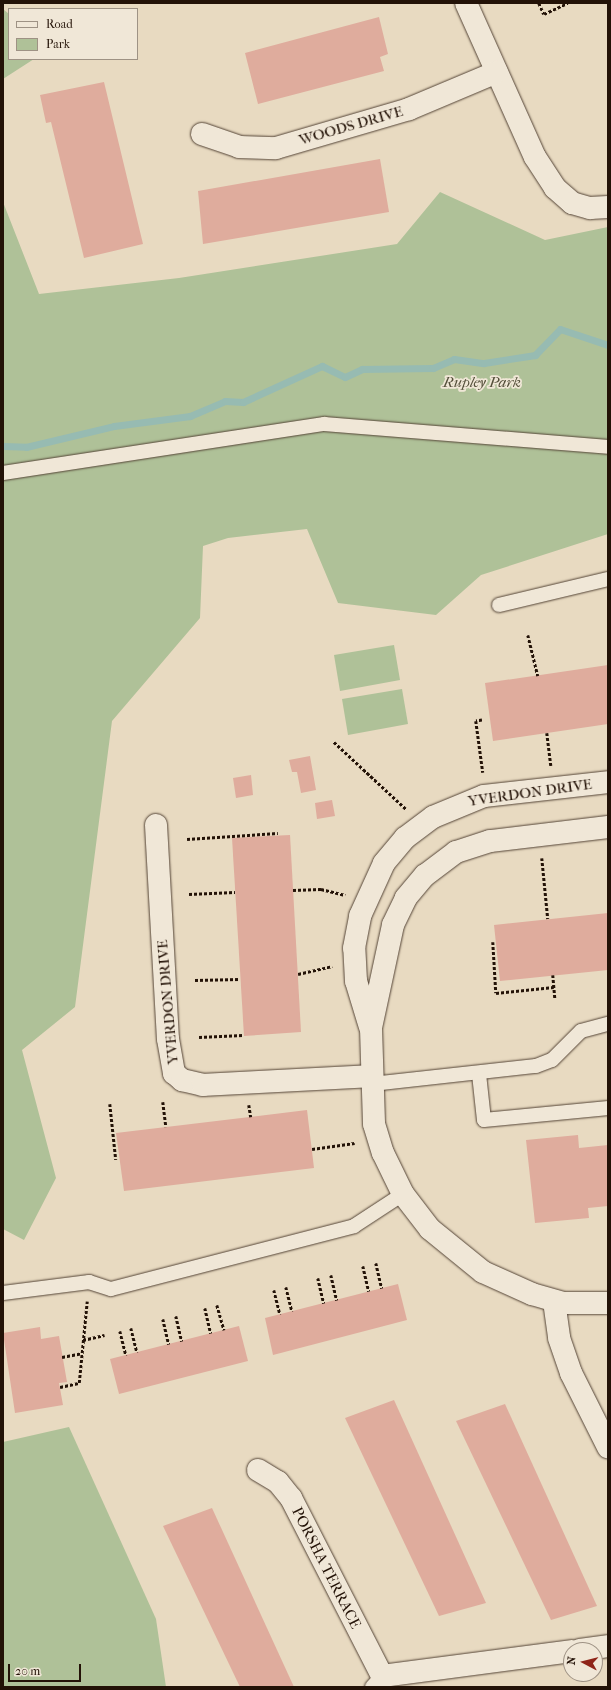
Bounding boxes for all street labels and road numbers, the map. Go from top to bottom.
street label: WOODS DRIVE [297,103,405,149]
street label: YVERDON DRIVE [467,775,593,811]
street label: YVERDON DRIVE [154,939,182,1065]
street label: PORSHA TERRACE [288,1504,364,1632]

